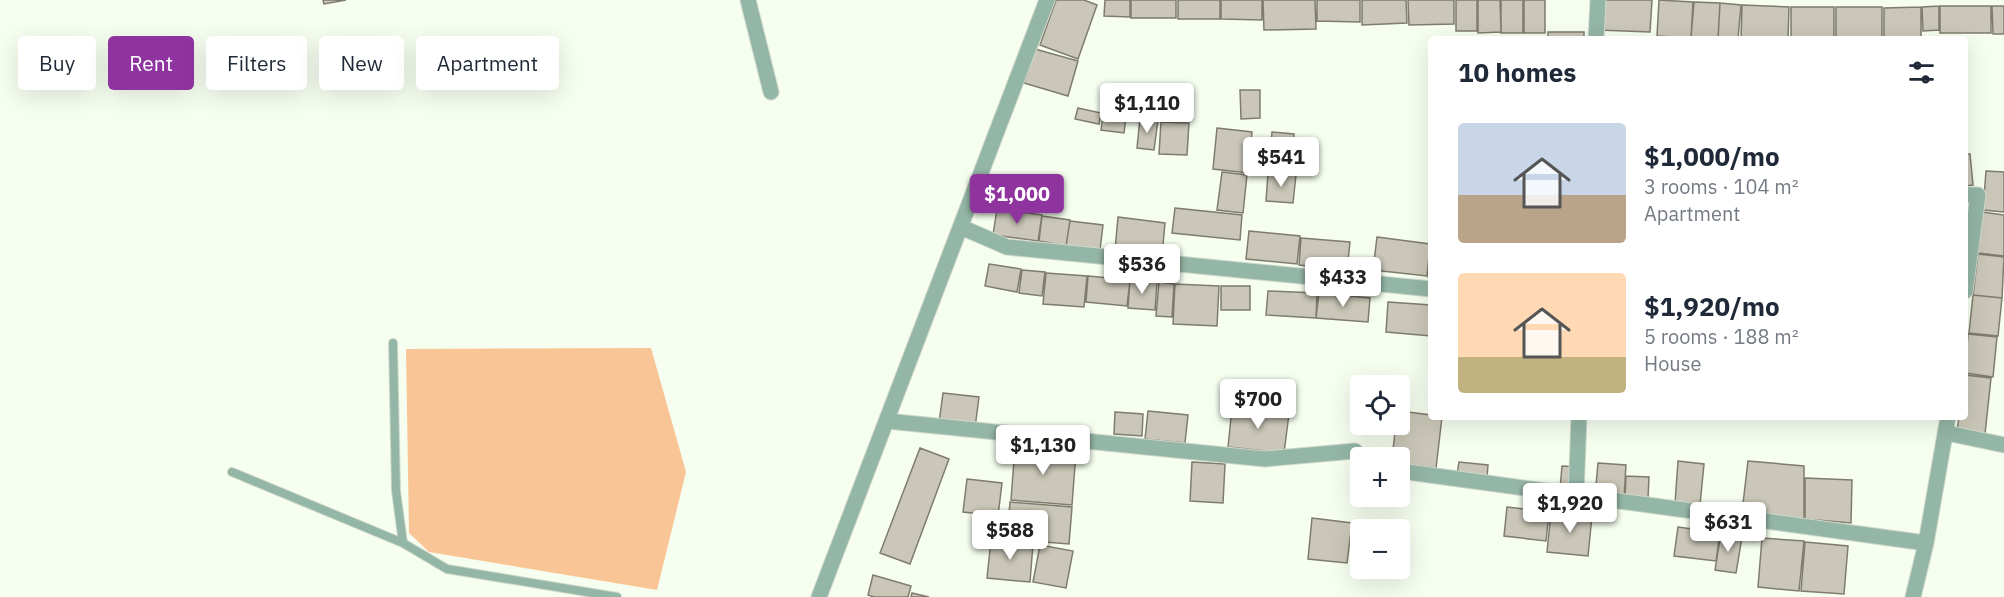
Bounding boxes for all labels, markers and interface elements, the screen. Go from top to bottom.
chip: Buy [18,36,96,90]
chip: Rent [108,36,194,90]
chip: Filters [206,36,307,90]
chip: New [319,36,404,90]
chip: Apartment [416,36,559,90]
text: 10 homes [1458,55,1576,89]
icon: filters [1905,56,1938,89]
pin: $1,110 [1098,83,1196,134]
text: $1,110 [1114,89,1180,116]
pin: $541 [1245,137,1317,188]
text: $1,000/mo [1644,139,1780,173]
text: $541 [1257,143,1305,170]
icon: home [1506,147,1578,219]
text: 3 rooms · 104 m² [1644,173,1799,200]
pin: $1,000 [968,174,1066,225]
text: $1,000 [984,180,1050,207]
text: Apartment [1644,200,1740,227]
pin: $536 [1106,244,1178,295]
text: $536 [1118,250,1166,277]
pin: $433 [1307,257,1379,308]
text: $433 [1319,263,1367,290]
text: $1,920/mo [1644,289,1780,323]
icon: home [1506,297,1578,369]
text: 5 rooms · 188 m² [1644,323,1799,350]
text: House [1644,350,1701,377]
map controls [1350,375,1410,579]
button: locate [1350,375,1410,435]
pin: $700 [1222,379,1294,430]
text: $700 [1234,385,1282,412]
pin: $1,130 [994,425,1092,476]
text: $1,130 [1010,431,1076,458]
button: + [1350,447,1410,507]
pin: $1,920 [1521,483,1619,534]
text: $1,920 [1537,489,1603,516]
pin: $631 [1692,502,1764,553]
text: $631 [1704,508,1752,535]
pin: $588 [974,510,1046,561]
text: $588 [986,516,1034,543]
button: − [1350,519,1410,579]

